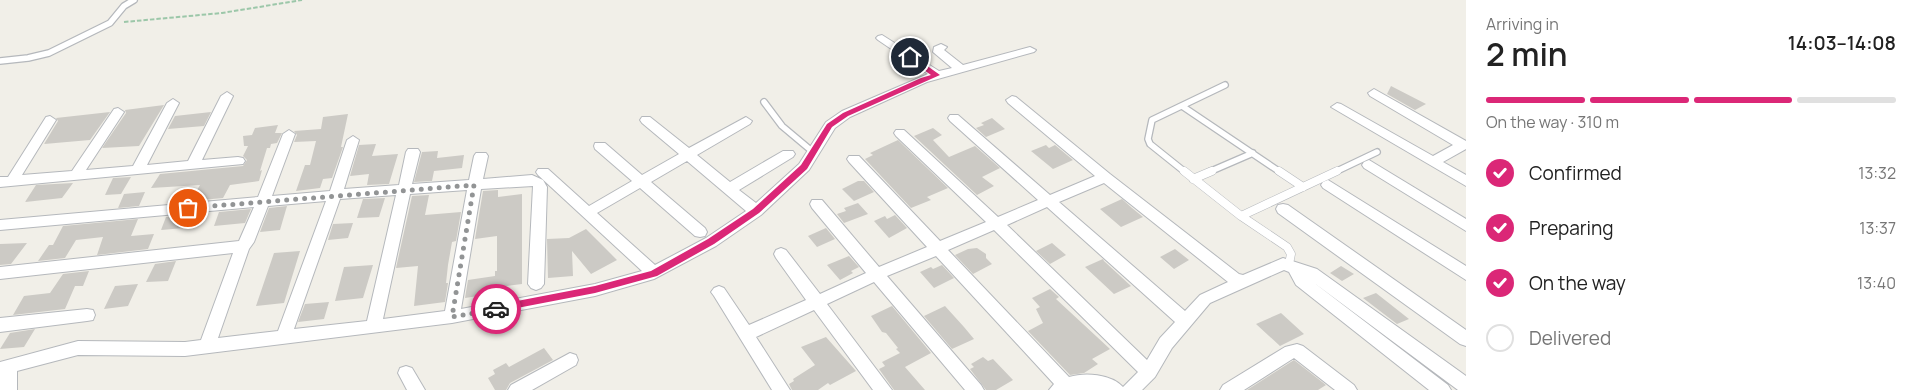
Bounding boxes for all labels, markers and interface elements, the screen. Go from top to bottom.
text: Arriving in [1486,13,1559,35]
text: 14:03–14:08 [1788,30,1896,56]
text: 2 min [1486,32,1568,76]
pin [889,36,931,78]
icon: home [896,43,924,71]
text: On the way · 310 m [1486,111,1619,133]
icon: check [1486,159,1514,187]
text: Confirmed [1529,160,1622,186]
text: 13:32 [1858,162,1896,184]
pin [167,187,209,229]
icon: bag [174,194,202,222]
icon: check [1486,214,1514,242]
text: Preparing [1529,215,1614,241]
text: 13:37 [1859,217,1896,239]
icon: check [1486,269,1514,297]
text: On the way [1529,270,1626,296]
text: 13:40 [1857,272,1896,294]
courier [471,284,521,334]
icon: car [482,295,510,323]
text: Delivered [1529,325,1611,351]

